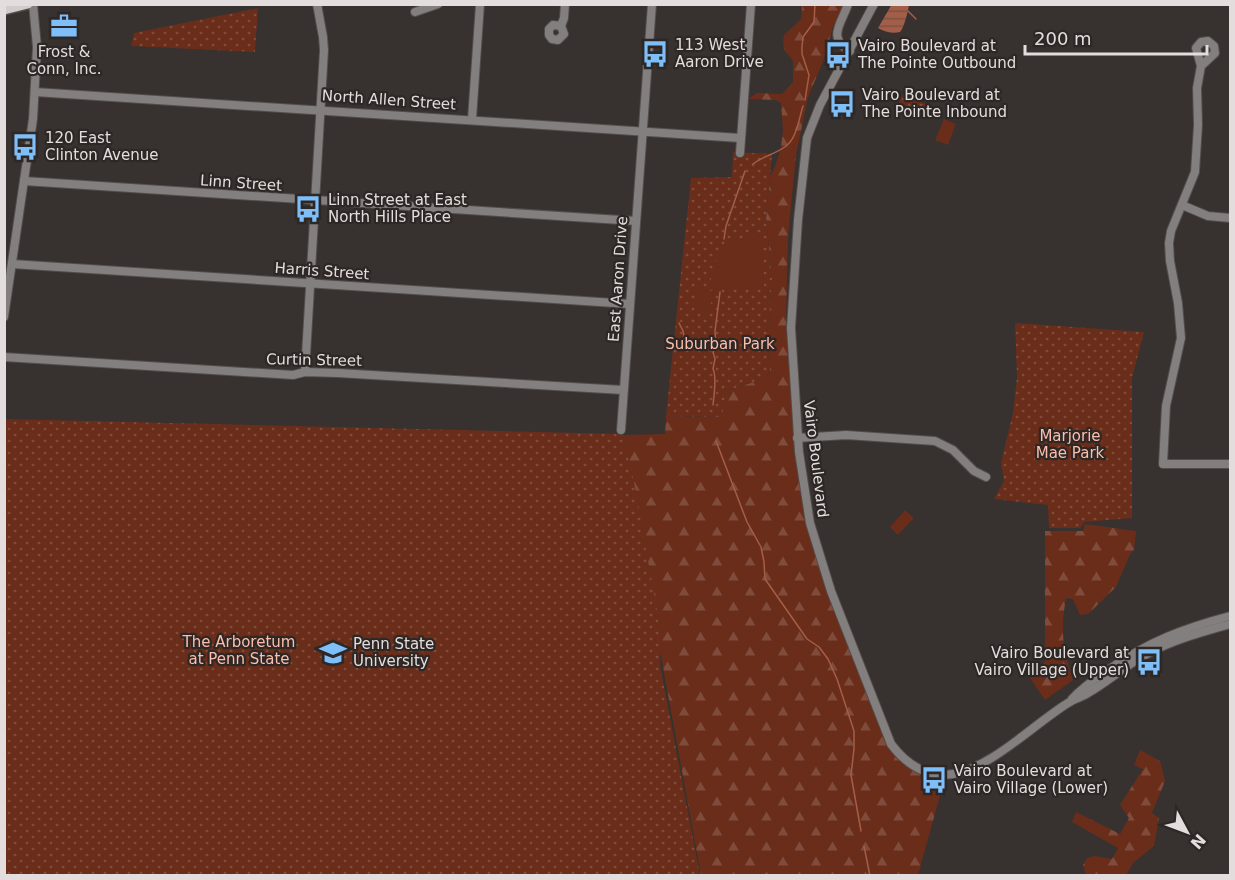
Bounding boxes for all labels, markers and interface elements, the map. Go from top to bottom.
office icon: Frost & Conn, Inc. [49,11,79,41]
scale bar [1025,18,1206,56]
text: 200 m [1034,28,1092,49]
place label: 113 West Aaron Drive [675,36,764,71]
place label: Vairo Boulevard at The Pointe Outbound [857,37,1016,72]
bus stop icon: 113 West Aaron Drive [640,39,670,69]
bus stop icon: Vairo Boulevard at The Pointe Outbound [823,40,853,70]
place label: Frost & Conn, Inc. [26,43,102,78]
street label: North Allen Street [321,86,457,114]
place label: Vairo Boulevard at The Pointe Inbound [861,86,1007,121]
bus stop icon: Vairo Boulevard at The Pointe Inbound [827,89,857,119]
place label: 120 East Clinton Avenue [45,129,158,164]
bus stop icon: 120 East Clinton Avenue [10,132,40,162]
street label: Linn Street [200,171,283,195]
place label: Linn Street at East North Hills Place [328,191,467,226]
bus stop icon: Linn Street at East North Hills Place [293,194,323,224]
street label: East Aaron Drive [605,216,631,342]
street label: Harris Street [274,259,370,283]
park label: Suburban Park [665,335,775,353]
street label: Curtin Street [266,350,362,370]
street label: Vairo Boulevard [800,399,832,519]
park label: Marjorie Mae Park [1036,427,1105,462]
park label: The Arboretum at Penn State [182,633,295,668]
place label: Penn State University [353,635,434,670]
school or university icon: Penn State University [318,638,348,668]
place label: Vairo Boulevard at Vairo Village (Upper) [974,644,1129,679]
bus stop icon: Vairo Boulevard at Vairo Village (Upper) [1134,647,1164,677]
place label: Vairo Boulevard at Vairo Village (Lower) [954,762,1108,797]
bus stop icon: Vairo Boulevard at Vairo Village (Lower) [919,765,949,795]
north arrow [1157,802,1217,862]
text: N [1186,830,1210,853]

